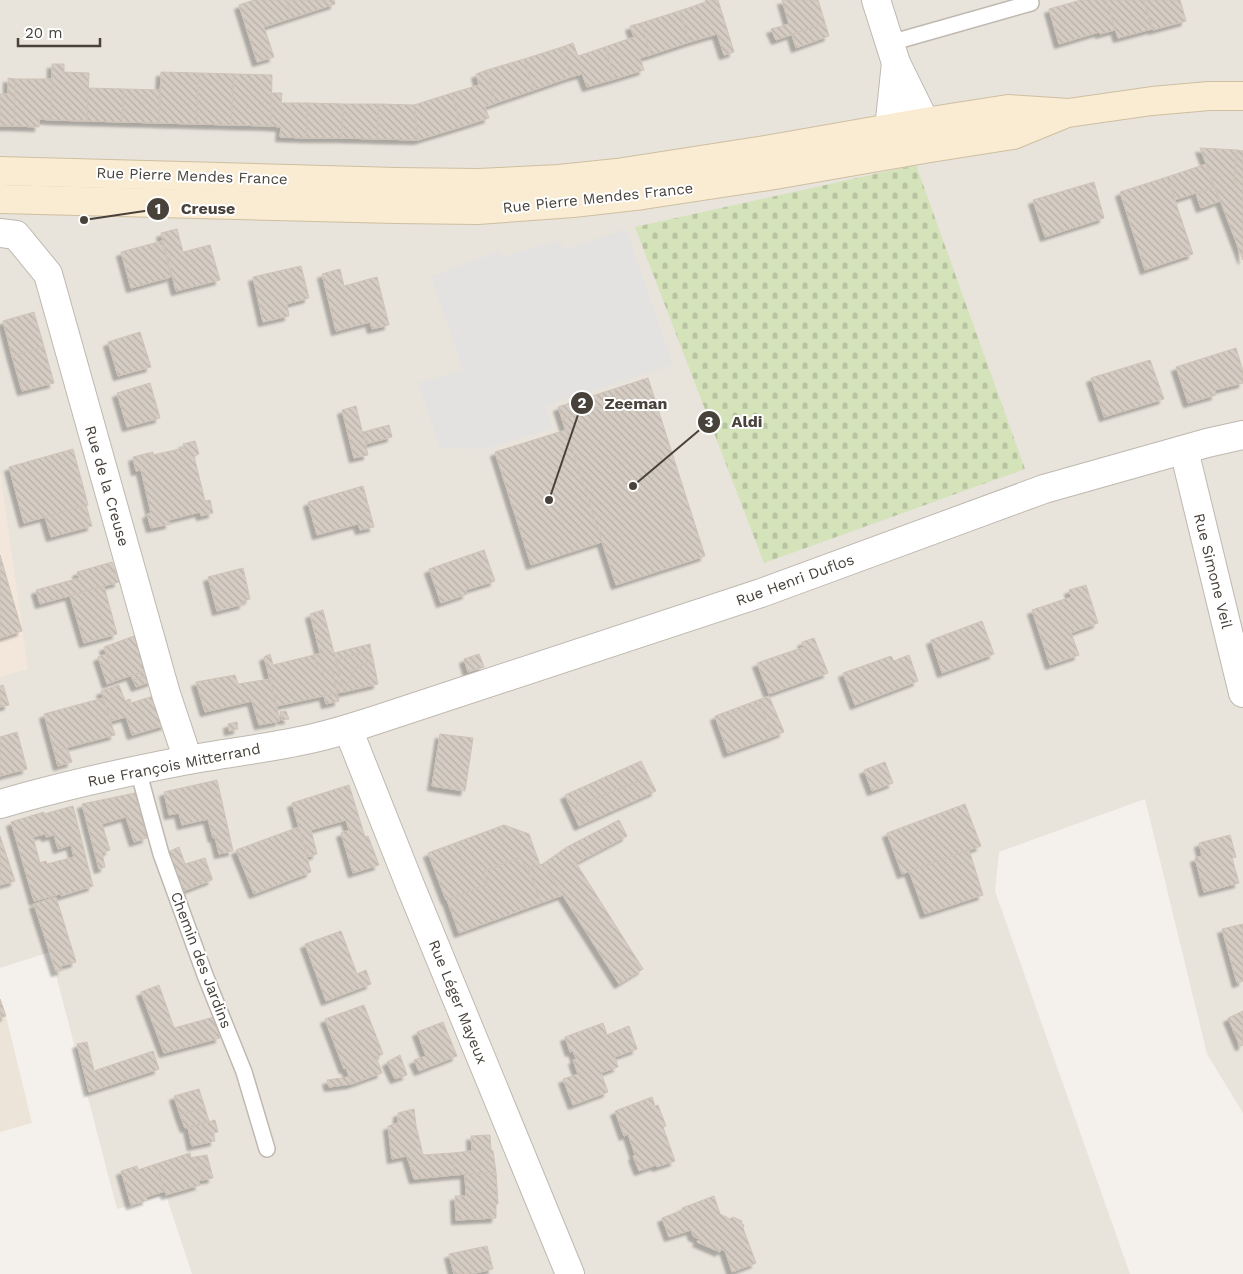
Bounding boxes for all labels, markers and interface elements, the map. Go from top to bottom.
scale bar [18,15,100,47]
text: 20 m [25,24,63,42]
street label: Rue Pierre Mendes France [96,164,288,188]
street label: Rue Pierre Mendes France [502,179,694,217]
callout: Creuse [145,193,245,224]
text: Creuse [181,199,235,218]
text: 1 [155,200,161,218]
callout: Zeeman [570,388,678,419]
text: 2 [578,394,587,412]
text: Zeeman [605,394,667,413]
callout: Aldi [696,406,772,437]
text: Aldi [732,412,762,431]
text: 3 [705,413,714,431]
street label: Rue de la Creuse [81,424,133,548]
street label: Rue Simone Veil [1190,511,1236,631]
street label: Rue Henri Duflos [733,550,857,610]
street label: Rue François Mitterrand [86,739,262,791]
street label: Chemin des Jardins [167,889,235,1031]
street label: Rue Léger Mayeux [425,937,491,1067]

